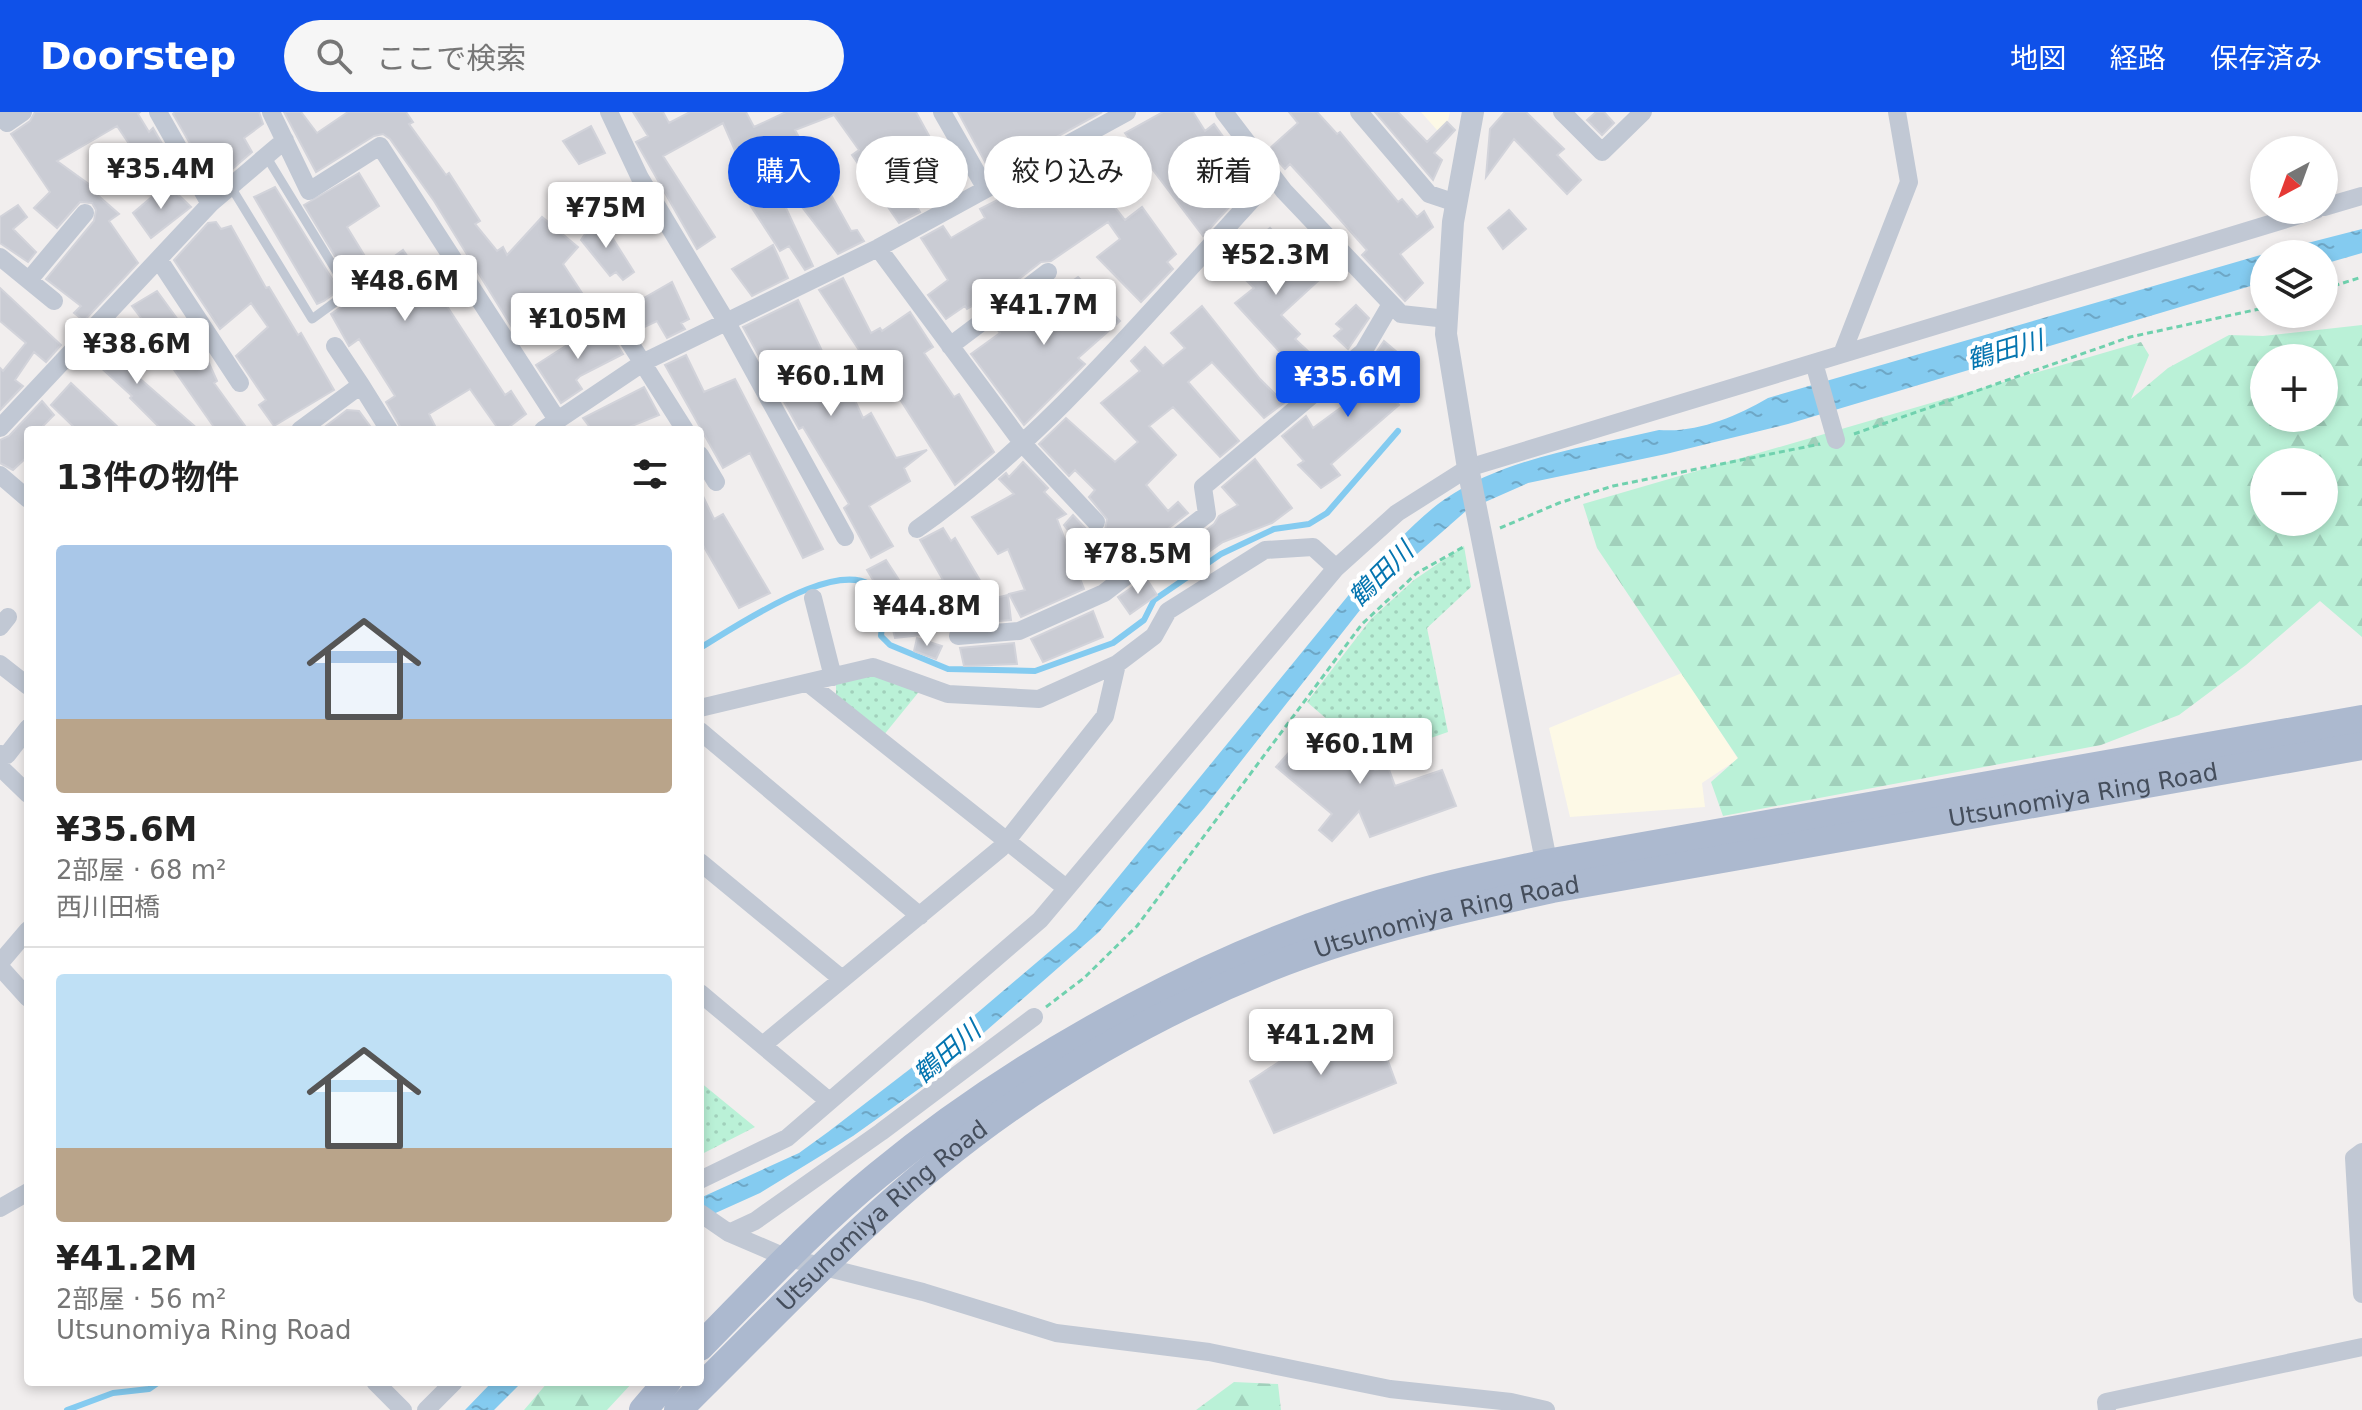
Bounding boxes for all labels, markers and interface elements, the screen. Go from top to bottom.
search box [284,20,844,92]
text: Doorstep [40,34,236,78]
icon: search [312,34,356,78]
text: ここで検索 [376,41,526,76]
text: 地図 [2010,42,2066,75]
text: 経路 [2110,42,2166,75]
text: 保存済み [2210,42,2322,75]
chip: 購入 [728,136,840,208]
chip: 賃貸 [856,136,968,208]
chip: 絞り込み [984,136,1152,208]
chip: 新着 [1168,136,1280,208]
north arrow [2250,136,2338,224]
map controls [2250,136,2338,536]
pin: ¥35.4M [96,143,226,211]
text: ¥35.4M [107,154,215,184]
pin: ¥75M [559,182,653,250]
text: ¥75M [566,193,646,223]
pin: ¥52.3M [1211,229,1341,297]
text: ¥52.3M [1222,240,1330,270]
button: layers [2250,240,2338,328]
pin: ¥48.6M [340,255,470,323]
text: ¥48.6M [351,266,459,296]
pin: ¥41.7M [979,279,1109,347]
text: ¥41.7M [990,290,1098,320]
pin: ¥105M [522,293,634,361]
text: ¥105M [529,304,627,334]
pin: ¥38.6M [72,318,202,386]
water label: 鶴田川 [1963,324,2050,375]
text: ¥38.6M [83,329,191,359]
button: + [2250,344,2338,432]
pin: ¥60.1M [766,350,896,418]
pin: ¥35.6M [1283,351,1413,419]
text: ¥60.1M [777,361,885,391]
text: ¥35.6M [1294,362,1402,392]
button: − [2250,448,2338,536]
icon: filters [628,452,672,496]
text: 13件の物件 [56,457,239,497]
pin: ¥78.5M [1073,528,1203,596]
water label: 鶴田川 [1343,534,1421,612]
text: ¥78.5M [1084,539,1192,569]
pin: ¥44.8M [862,580,992,648]
text: ¥44.8M [873,591,981,621]
icon: home [292,597,436,741]
pin: ¥60.1M [1295,718,1425,786]
text: ¥60.1M [1306,729,1414,759]
street label: Utsunomiya Ring Road [1946,758,2220,833]
text: ¥35.6M [56,809,197,849]
text: 2部屋 · 68 m² [56,855,226,885]
street label: Utsunomiya Ring Road [1310,870,1582,964]
text: 西川田橋 [56,892,160,922]
pin: ¥41.2M [1256,1009,1386,1077]
water label: 鶴田川 [908,1013,989,1089]
text: ¥41.2M [1267,1020,1375,1050]
icon: home [292,1026,436,1170]
street label: Utsunomiya Ring Road [771,1115,993,1317]
text: ¥41.2M [56,1238,197,1278]
text: 2部屋 · 56 m² [56,1284,226,1314]
text: Utsunomiya Ring Road [56,1315,352,1345]

